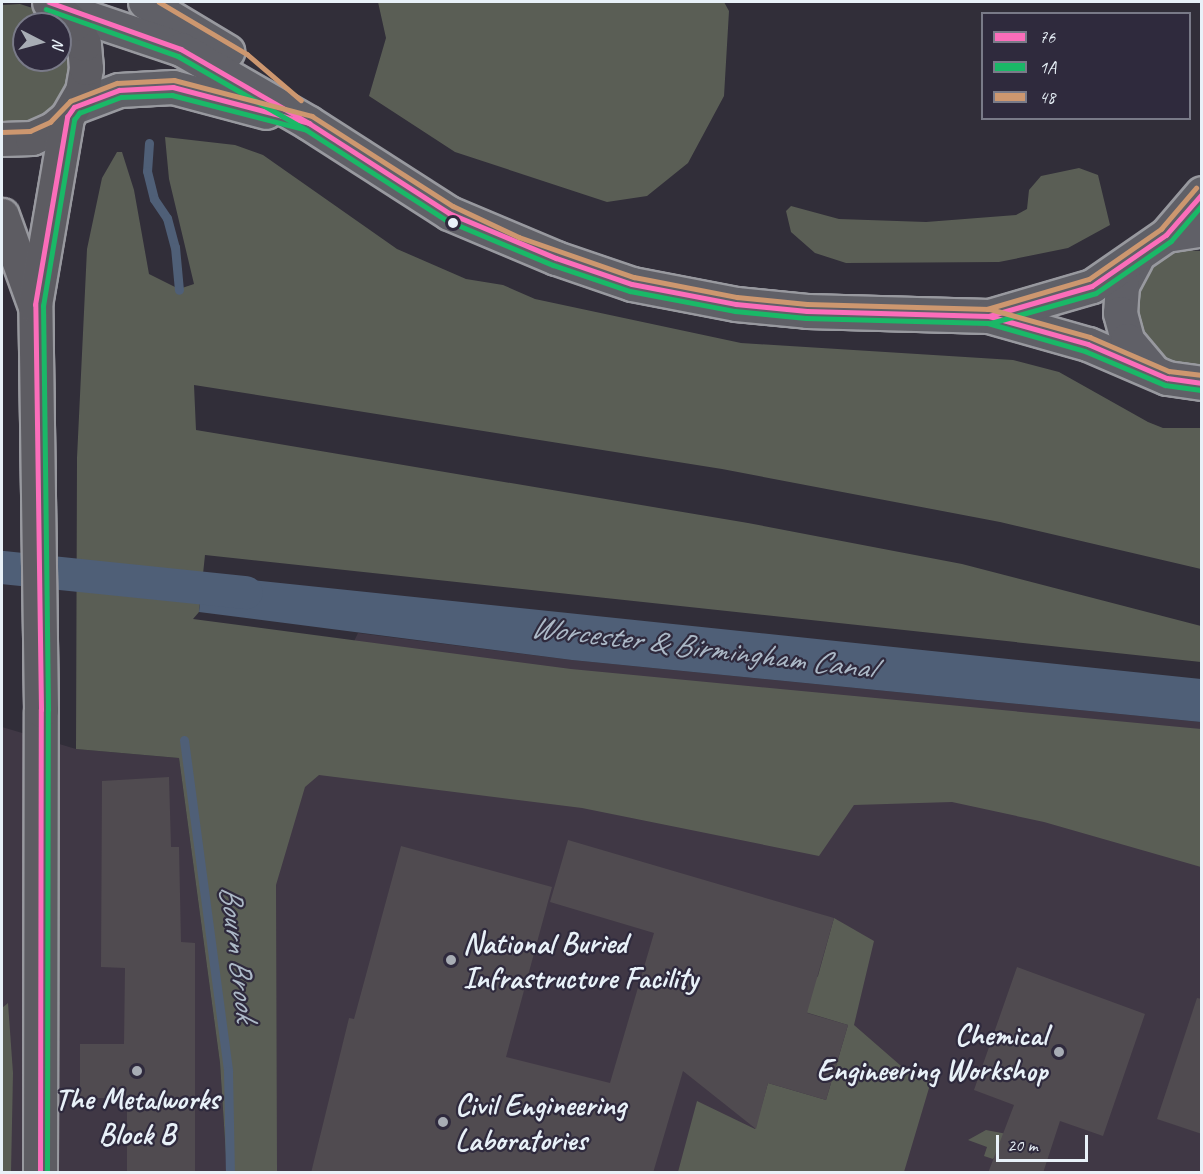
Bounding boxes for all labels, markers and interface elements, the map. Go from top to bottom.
north arrow [12,12,72,72]
legend [981,12,1191,120]
text: 76 [1039,26,1055,48]
text: N [47,38,68,50]
text: 1A [1039,56,1056,78]
text: 48 [1039,86,1055,108]
unlabelled marker [447,217,459,229]
water label: Worcester & Birmingham Canal [528,608,876,688]
water label: Bourn Brook [211,883,265,1023]
place label: National Buried Infrastructure Facility [463,925,699,996]
marker: National Buried Infrastructure Facility [444,953,458,967]
place label: Chemical Engineering Workshop [816,1017,1047,1088]
marker: Chemical Engineering Workshop [1052,1045,1066,1059]
marker: The Metalworks Block B [130,1064,144,1078]
place label: The Metalworks Block B [55,1081,219,1152]
place label: Civil Engineering Laboratories [455,1087,626,1158]
marker: Civil Engineering Laboratories [436,1115,450,1129]
scale bar [999,1123,1090,1161]
text: 20 m [1007,1134,1038,1156]

